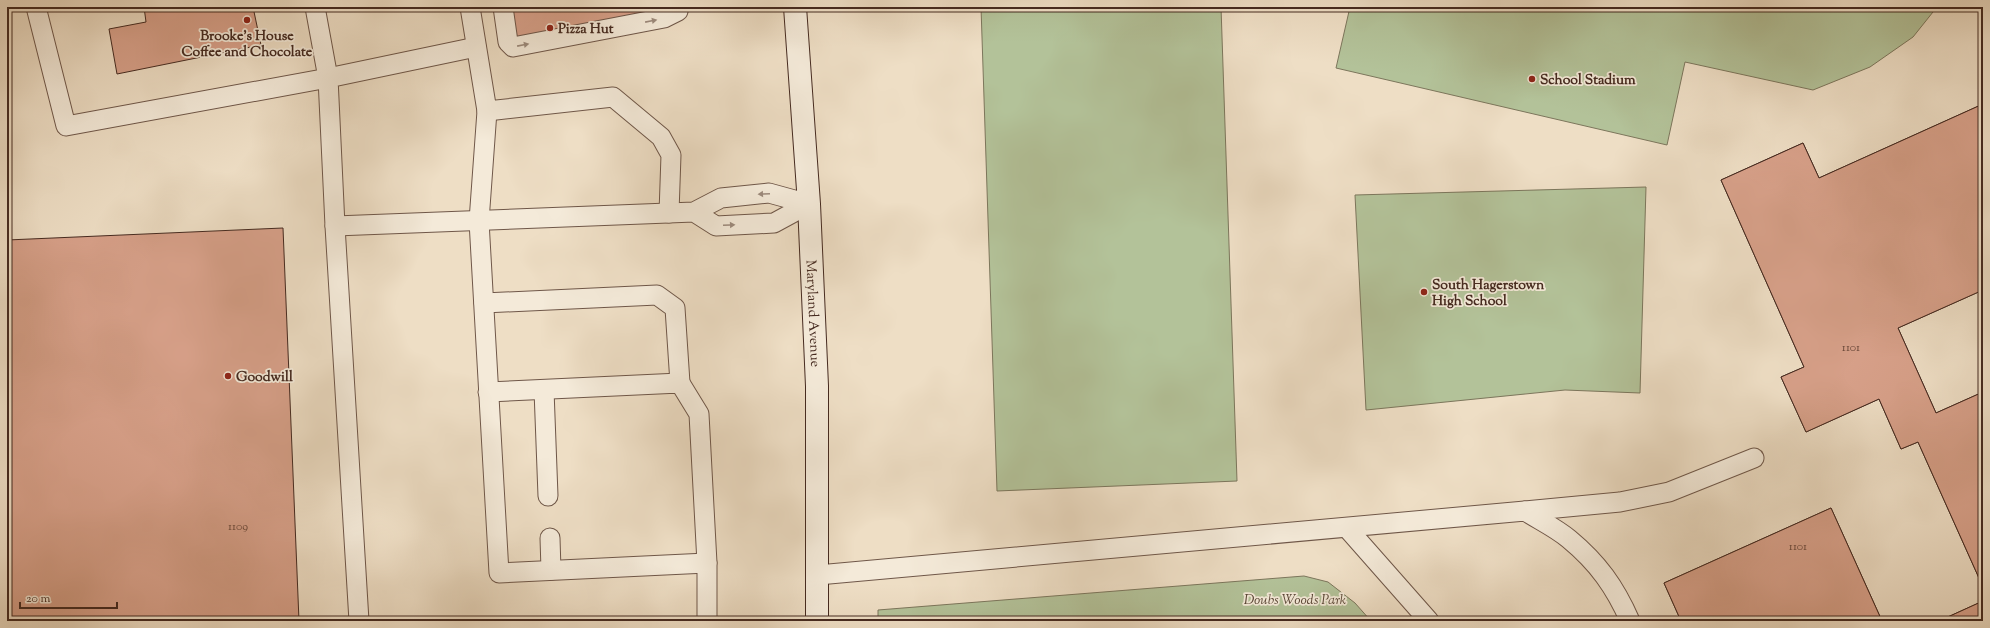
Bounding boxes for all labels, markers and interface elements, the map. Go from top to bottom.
marker: Brooke's House Coffee and Chocolate [242,15,252,25]
one-way arrow [645,17,657,23]
place label: Pizza Hut [558,20,614,40]
marker: Pizza Hut [545,23,555,33]
place label: Brooke's House Coffee and Chocolate [182,27,313,63]
one-way arrow [517,42,530,48]
place label: School Stadium [1540,71,1636,91]
marker: School Stadium [1527,74,1537,84]
one-way arrow [758,191,770,198]
one-way arrow [723,222,735,229]
street label: Maryland Avenue [799,259,824,368]
place label: South Hagerstown High School [1432,276,1545,312]
marker: South Hagerstown High School [1419,287,1429,297]
house number: 1101 [1842,339,1860,357]
place label: Goodwill [236,368,293,388]
marker: Goodwill [223,371,233,381]
house number: 1109 [228,518,248,536]
house number: 1101 [1789,538,1807,556]
scale bar [20,584,117,610]
text: 20 m [26,590,51,608]
park label: Doubs Woods Park [1244,591,1347,611]

